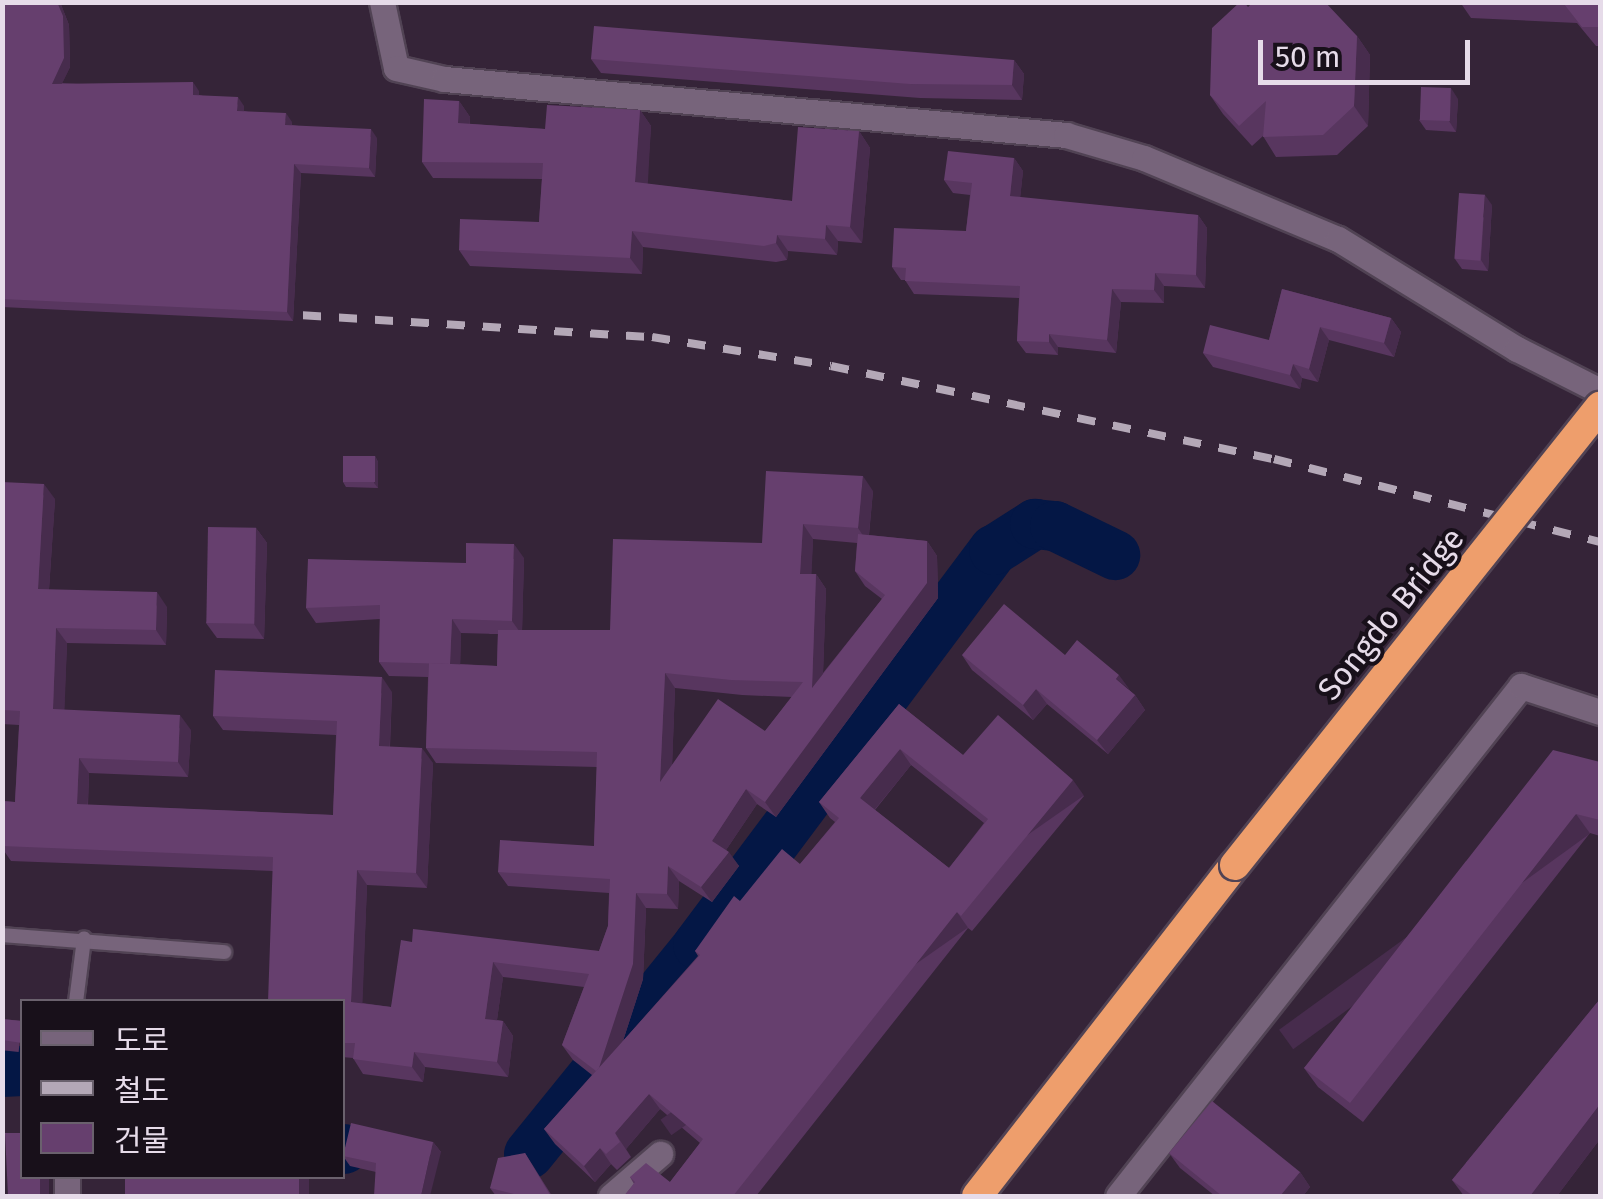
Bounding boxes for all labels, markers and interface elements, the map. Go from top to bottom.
scale bar [1263,20,1476,82]
text: 50 m [1275,39,1340,75]
street label: Songdo Bridge [1310,520,1472,708]
legend [20,999,345,1179]
text: 도로 [114,1023,169,1059]
text: 철도 [114,1073,169,1109]
text: 건물 [114,1123,169,1159]

